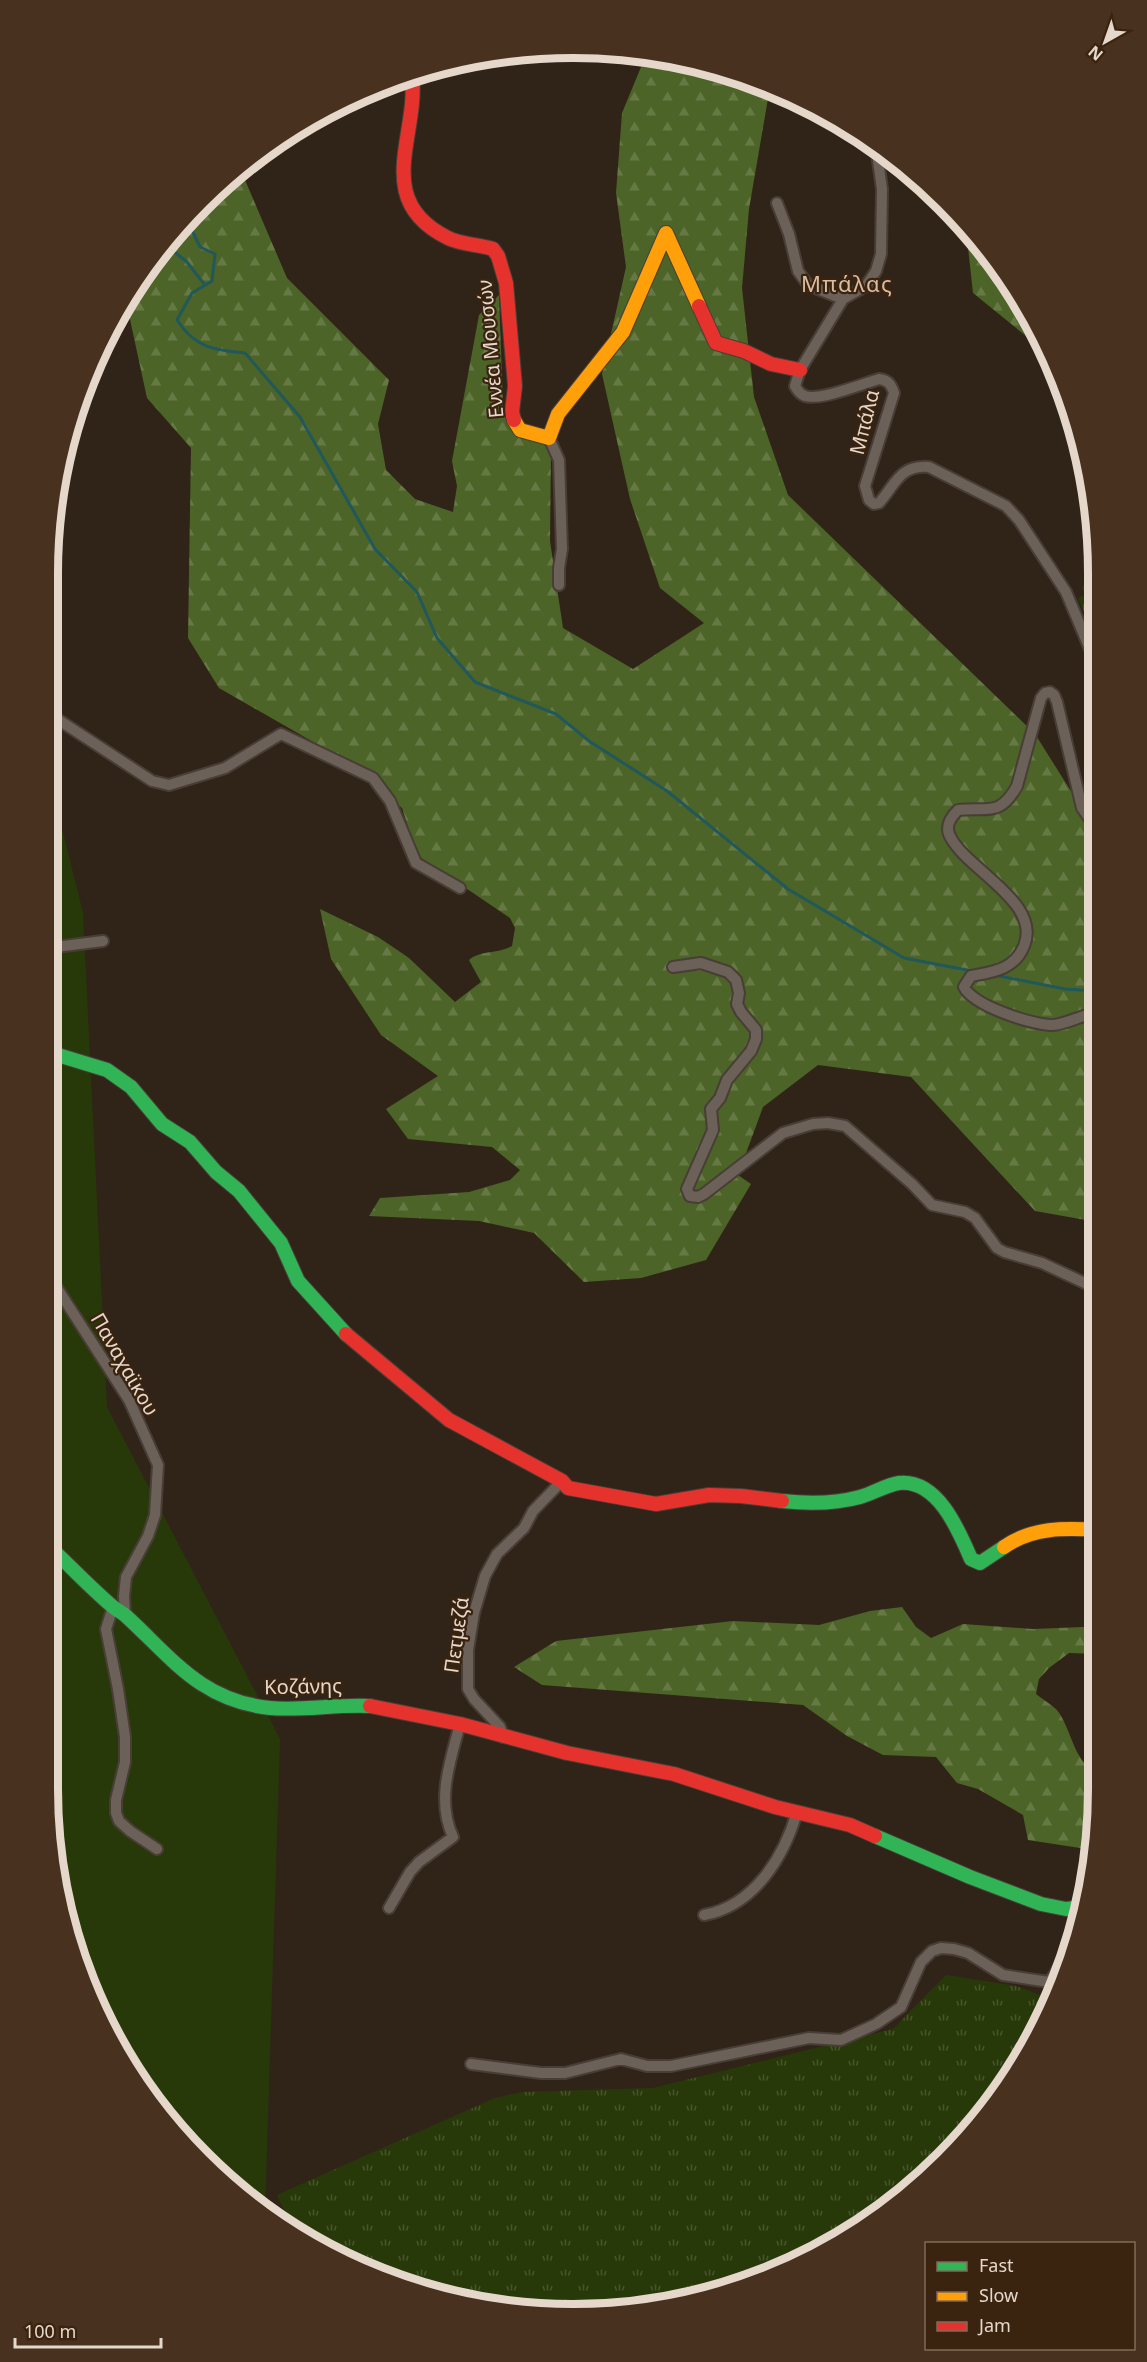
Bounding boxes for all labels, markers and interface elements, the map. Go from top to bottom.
north arrow [1075,12,1135,72]
text: N [1083,41,1107,66]
district label: Μπάλας [801,268,893,298]
street label: Εννέα Μουσών [471,279,509,419]
street label: Μπάλα [843,386,885,457]
street label: Παναχαϊκου [85,1308,165,1420]
street label: Πετμεζά [437,1595,475,1675]
street label: Κοζάνης [264,1672,342,1700]
legend [925,2242,1135,2350]
text: Fast [979,2253,1014,2277]
text: Slow [979,2283,1018,2307]
scale bar [15,2311,160,2349]
text: Jam [977,2313,1011,2337]
text: 100 m [24,2319,76,2343]

